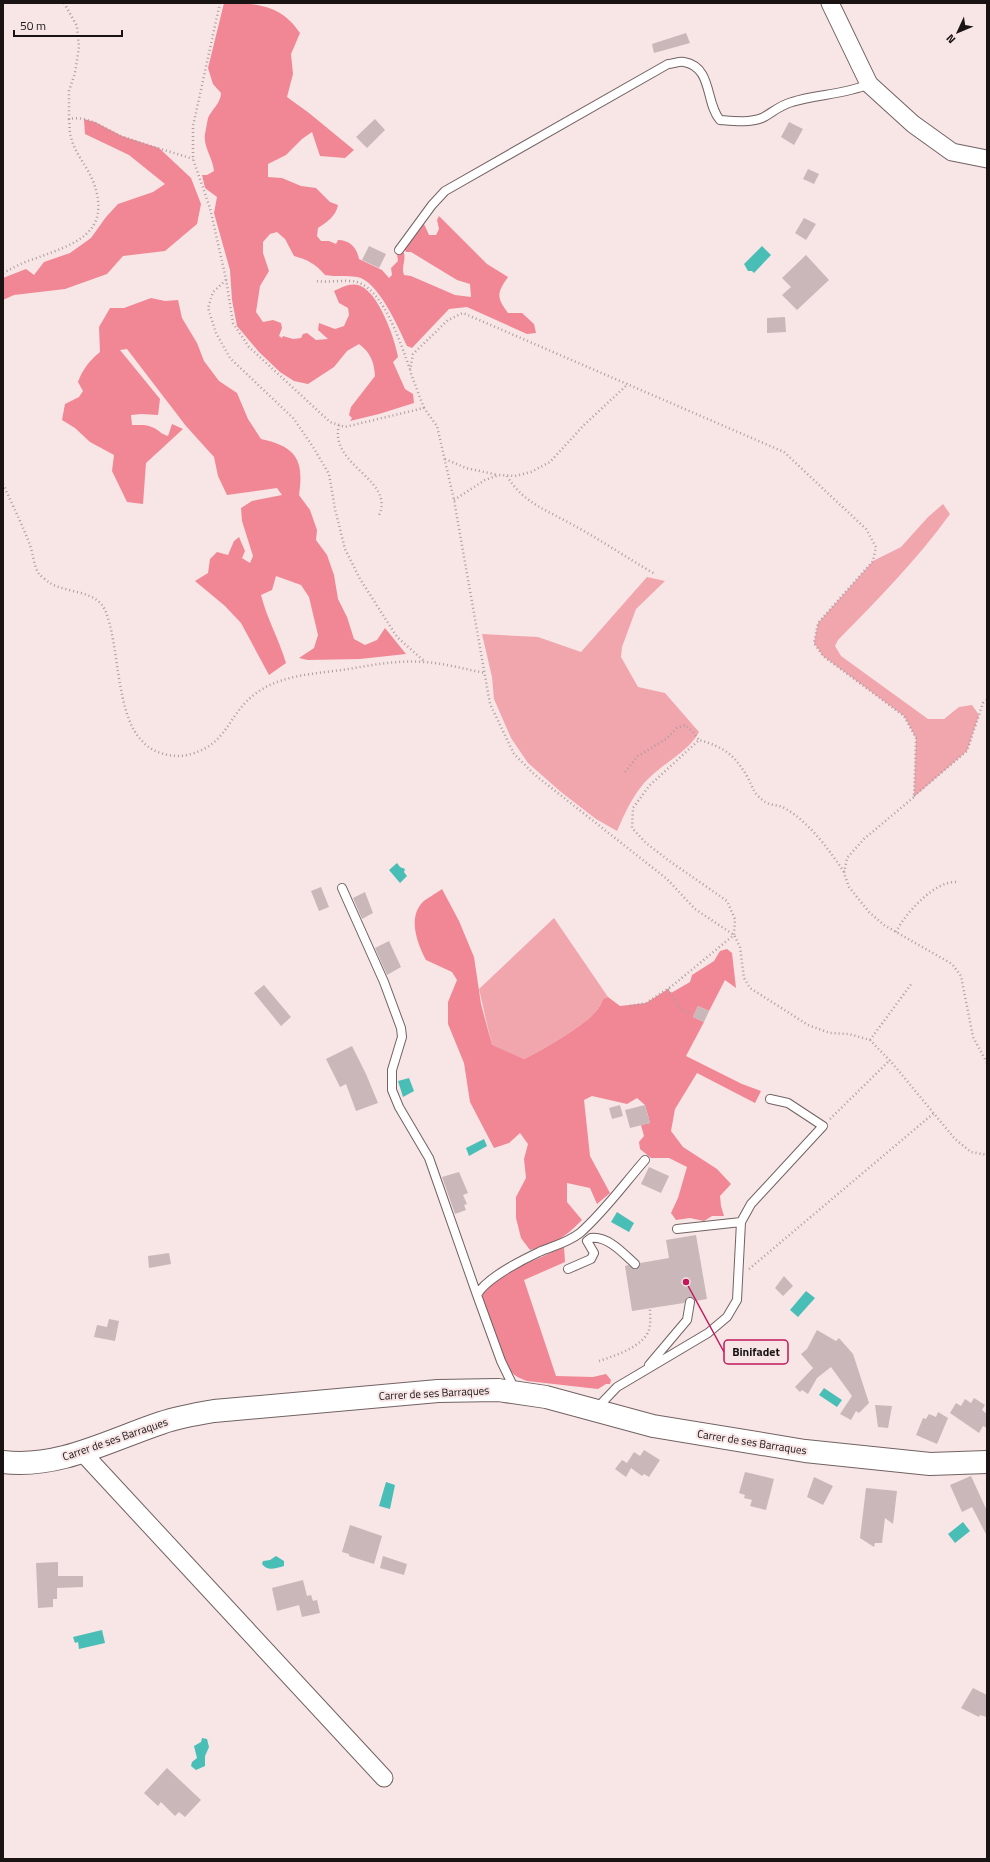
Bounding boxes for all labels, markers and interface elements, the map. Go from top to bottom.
scale bar [14,12,122,38]
north arrow [938,12,978,52]
text: 50 m [20,16,46,35]
text: N [942,31,959,47]
callout: Binifadet [724,1340,788,1364]
text: Binifadet [732,1342,780,1361]
street label: Carrer de ses Barraques [378,1382,490,1404]
street label: Carrer de ses Barraques [60,1413,170,1465]
street label: Carrer de ses Barraques [696,1425,808,1459]

